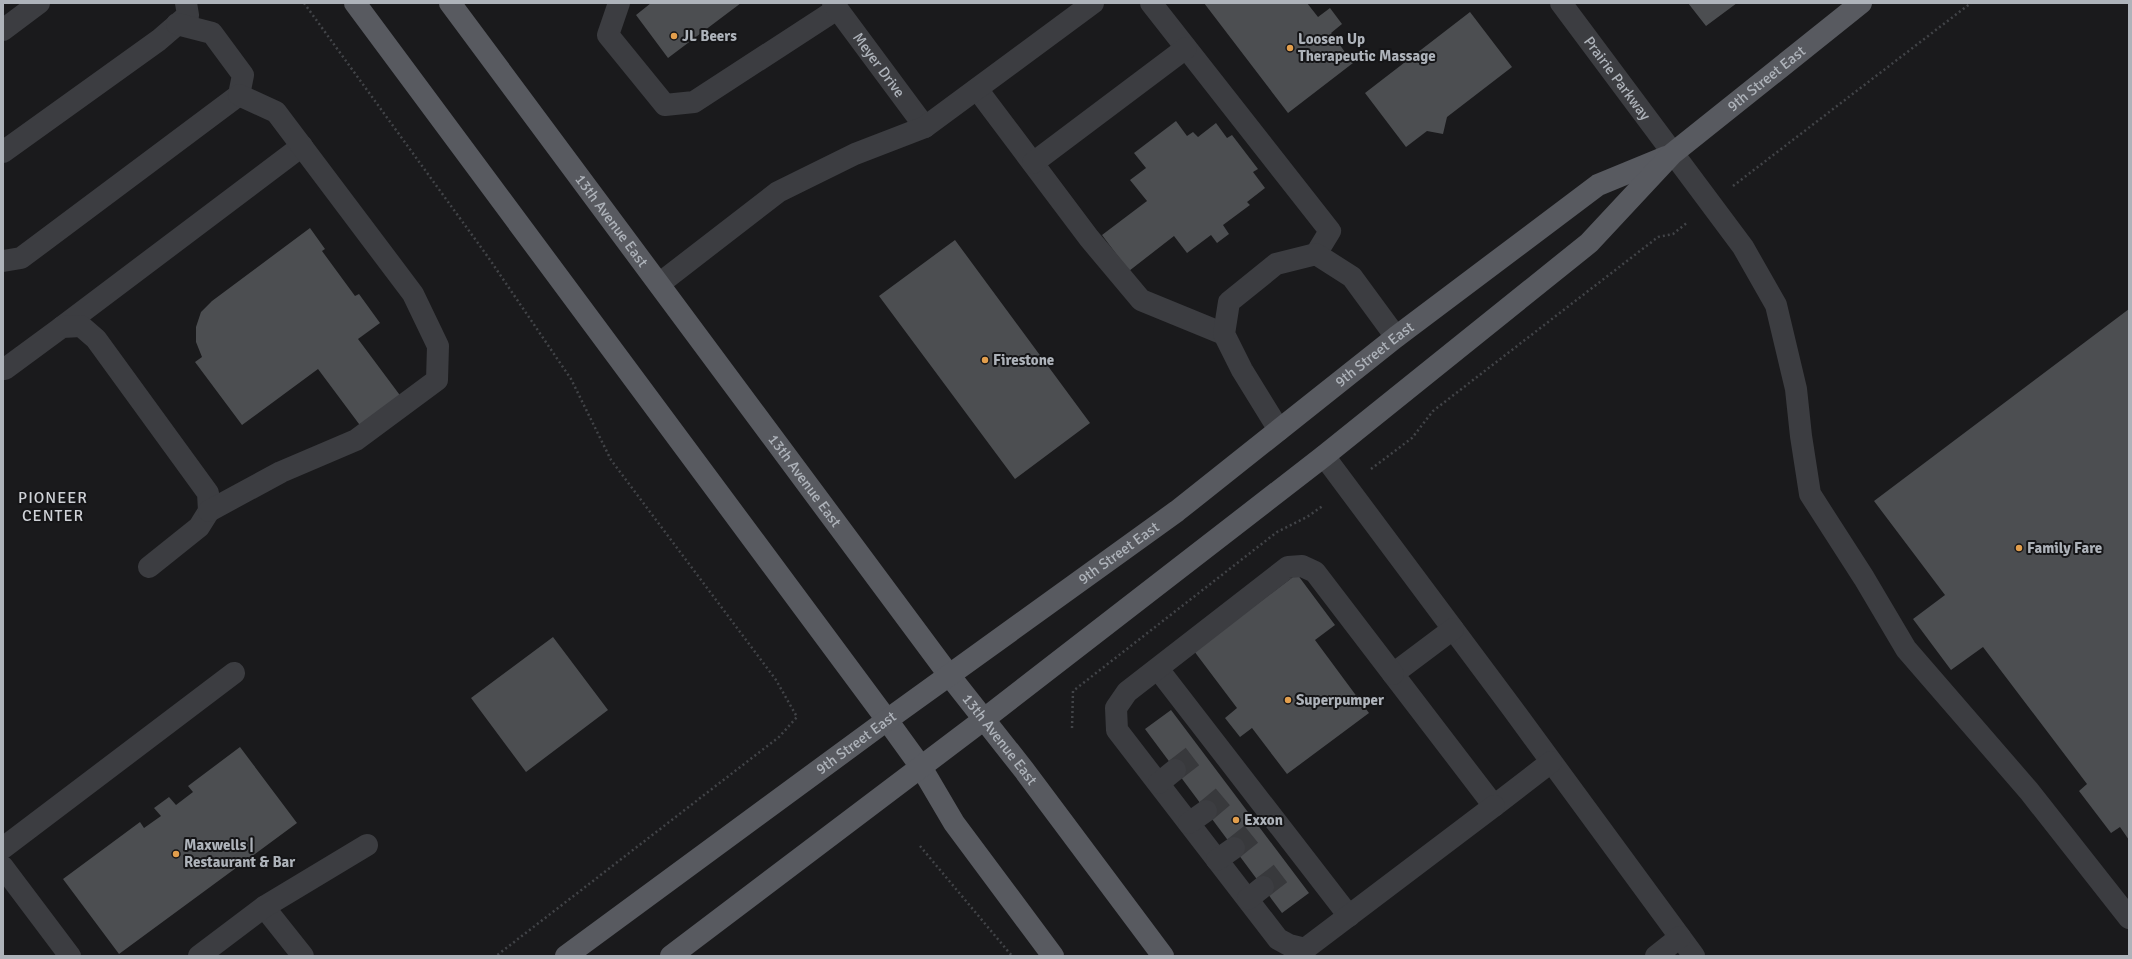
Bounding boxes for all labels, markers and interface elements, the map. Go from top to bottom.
place label: JL Beers [682,27,737,45]
street label: Meyer Drive [849,29,909,101]
place label: Loosen Up Therapeutic Massage [1298,30,1436,65]
marker: JL Beers [669,31,679,41]
street label: Prairie Parkway [1580,33,1654,124]
street label: 9th Street East [1724,42,1809,115]
marker: Loosen Up Therapeutic Massage [1285,43,1295,53]
street label: 13th Avenue East [571,171,652,271]
street label: 9th Street East [1332,318,1417,391]
place label: Firestone [993,351,1054,369]
marker: Firestone [980,355,990,365]
street label: 13th Avenue East [764,431,845,531]
district label: PIONEER CENTER [18,488,88,526]
street label: 9th Street East [1075,518,1163,588]
place label: Family Fare [2027,539,2102,557]
marker: Family Fare [2014,543,2024,553]
street label: 13th Avenue East [958,690,1041,789]
place label: Superpumper [1296,691,1384,709]
marker: Superpumper [1283,695,1293,705]
street label: 9th Street East [812,707,900,778]
place label: Exxon [1244,811,1283,829]
marker: Exxon [1231,815,1241,825]
place label: Maxwells | Restaurant & Bar [184,836,295,871]
marker: Maxwells | Restaurant & Bar [171,849,181,859]

